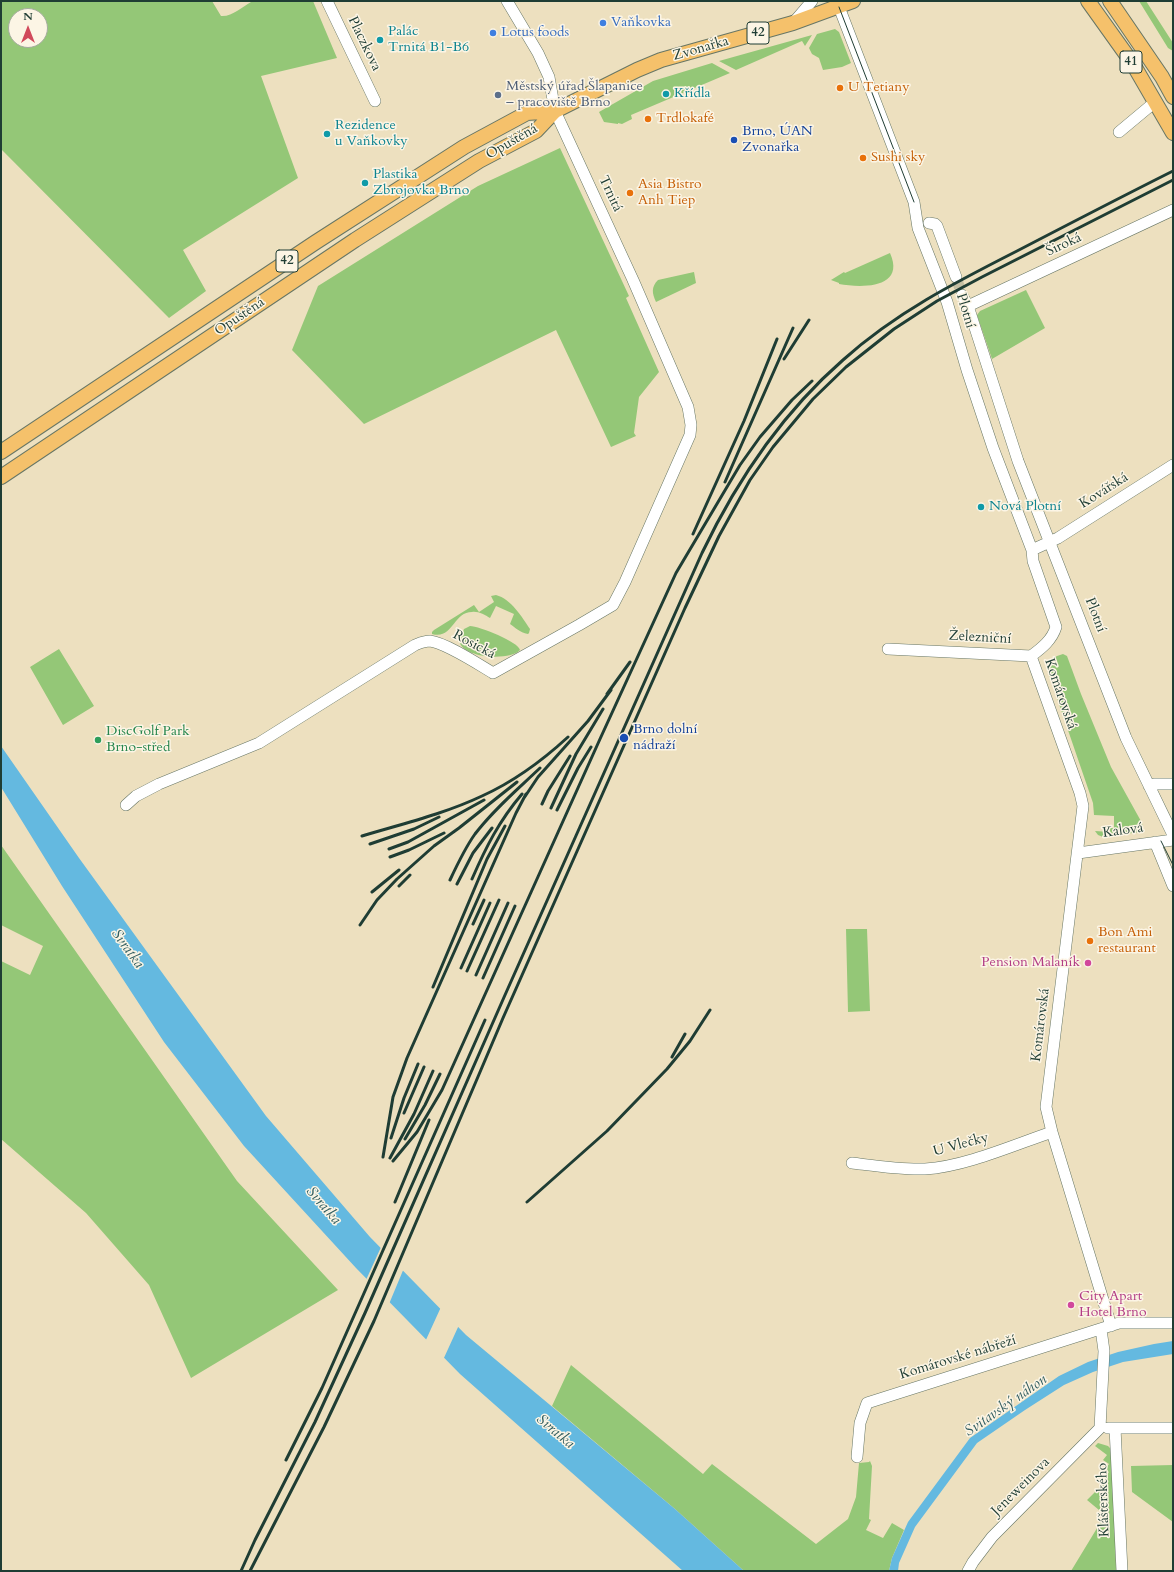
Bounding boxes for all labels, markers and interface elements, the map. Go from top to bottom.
north arrow [8,8,48,48]
text: N [23,9,33,24]
street label: Placzkova [344,14,384,74]
place label: Vaňkovka [611,15,671,31]
marker: Vaňkovka [598,18,608,28]
road number: 42 [747,22,769,44]
place label: Palác Trnitá B1-B6 [388,24,469,56]
place label: Lotus foods [501,25,569,41]
marker: Lotus foods [488,28,498,38]
street label: Zvonařka [671,33,731,65]
marker: Palác Trnitá B1-B6 [375,35,385,45]
road number: 41 [1120,51,1142,73]
place label: Městský úřad Šlapanice – pracoviště Brno [506,79,643,112]
place label: U Tetiany [848,80,910,96]
marker: U Tetiany [835,83,845,93]
place label: Křídla [674,86,711,102]
marker: Křídla [661,89,671,99]
marker: Městský úřad Šlapanice – pracoviště Brno [493,90,503,100]
place label: Trdlokafé [656,111,714,127]
marker: Trdlokafé [643,114,653,124]
place label: Rezidence u Vaňkovky [335,118,408,150]
street label: Opuštěná [483,121,541,163]
place label: Brno, ÚAN Zvonařka [742,124,813,156]
marker: Rezidence u Vaňkovky [322,129,332,139]
marker: Brno, ÚAN Zvonařka [729,135,739,145]
place label: Sushi sky [871,150,925,166]
marker: Sushi sky [858,153,868,163]
place label: Plastika Zbrojovka Brno [373,167,469,200]
street label: Trnitá [594,173,626,215]
place label: Asia Bistro Anh Tiep [638,177,702,210]
marker: Plastika Zbrojovka Brno [360,178,370,188]
marker: Asia Bistro Anh Tiep [625,188,635,198]
street label: Široká [1044,230,1084,260]
road number: 42 [276,250,298,272]
street label: Plotní [952,291,978,331]
street label: Opuštěná [212,294,268,340]
street label: Kovářská [1076,469,1132,513]
place label: Nová Plotní [989,499,1061,515]
marker: Nová Plotní [976,502,986,512]
street label: Plotní [1081,595,1109,635]
street label: Rosická [450,627,498,663]
street label: Železniční [948,628,1012,648]
street label: Komárovská [1040,656,1080,732]
place label: Brno dolní nádraží [633,722,697,754]
place label: DiscGolf Park Brno-střed [106,724,190,756]
marker: Brno dolní nádraží [618,732,630,744]
marker: DiscGolf Park Brno-střed [93,735,103,745]
street label: Kalová [1102,820,1144,842]
place label: Bon Ami restaurant [1098,925,1156,958]
water label: Svratka [107,926,147,972]
marker: Bon Ami restaurant [1085,936,1095,946]
place label: Pension Malaník [981,955,1080,971]
marker: Pension Malaník [1083,958,1093,968]
street label: Komárovská [1028,987,1054,1063]
street label: U Vlečky [931,1130,991,1160]
water label: Svratka [302,1183,344,1229]
place label: City Apart Hotel Brno [1079,1289,1147,1322]
marker: City Apart Hotel Brno [1066,1300,1076,1310]
street label: Komárovské nábřeží [898,1332,1018,1384]
water label: Svitavský náhon [961,1371,1051,1441]
water label: Svratka [532,1411,578,1453]
street label: Jeneweinova [988,1454,1054,1520]
street label: Klášterského [1094,1463,1114,1537]

